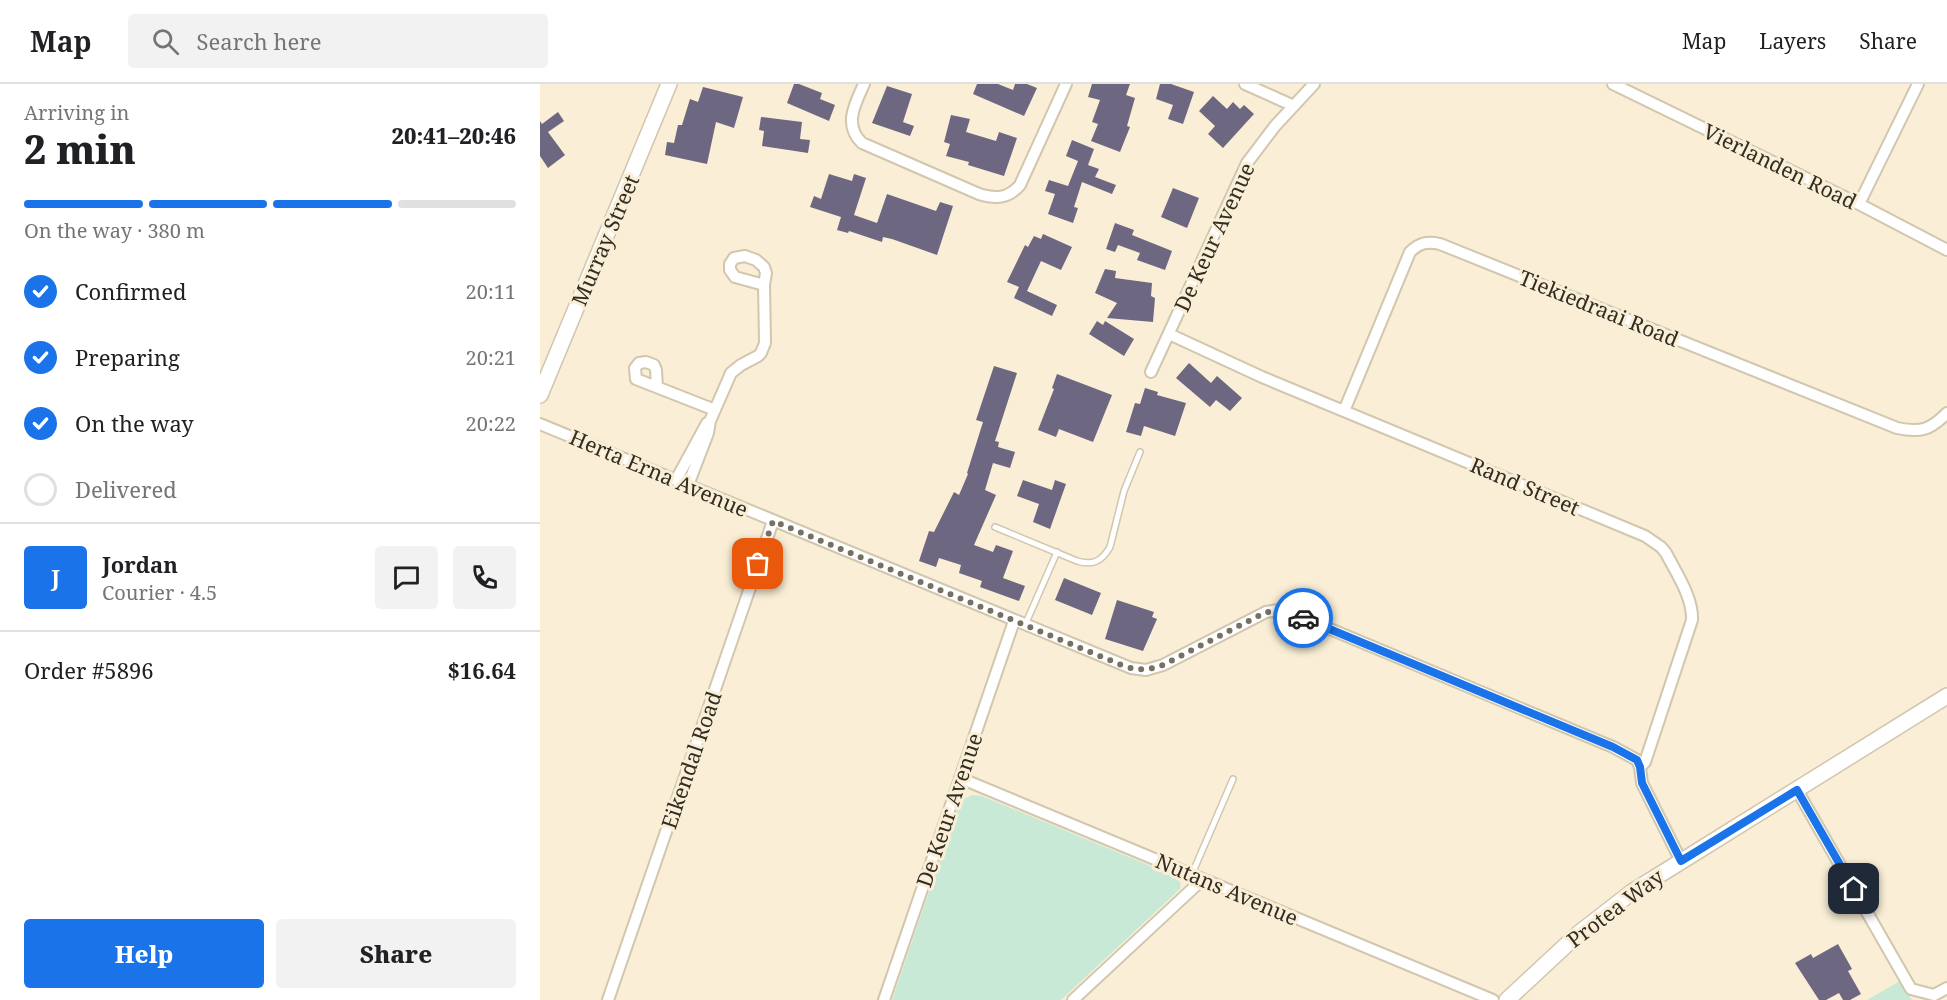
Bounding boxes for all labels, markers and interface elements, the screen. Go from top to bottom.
search box [128,14,548,68]
text: Map [30,22,92,60]
icon: search [149,25,182,58]
text: Search here [197,26,321,56]
text: Map [1682,27,1726,55]
text: Layers [1759,27,1826,55]
text: Share [1859,27,1917,55]
text: Arriving in [24,99,129,126]
street label: Vierlanden Road [1699,117,1862,215]
text: 20:41–20:46 [392,120,516,150]
text: 2 min [24,122,136,175]
street label: De Keur Avenue [1167,158,1261,316]
street label: Murray Street [565,170,645,310]
text: On the way · 380 m [24,217,205,244]
street label: Tiekiedraai Road [1515,263,1683,353]
icon: check [24,275,57,308]
text: Confirmed [75,276,186,306]
text: 20:11 [466,278,516,305]
icon: check [24,341,57,374]
text: Preparing [75,342,180,372]
text: 20:21 [466,344,516,371]
icon: check [24,407,57,440]
text: On the way [75,408,194,438]
text: 20:22 [466,410,516,437]
street label: Herta Erna Avenue [565,423,753,523]
street label: Rand Street [1466,450,1584,522]
text: Delivered [75,474,177,504]
pin [732,538,783,589]
button: chat [375,546,438,609]
button: phone [453,546,516,609]
icon: bag [741,547,774,580]
text: Jordan [102,549,178,579]
text: J [51,562,60,592]
text: Courier · 4.5 [102,579,217,606]
courier [1273,588,1333,648]
icon: car [1287,602,1320,635]
text: Order #5896 [24,655,154,685]
text: $16.64 [447,655,516,685]
street label: Eikendal Road [654,687,728,833]
street label: De Keur Avenue [910,729,988,891]
street label: Nutans Avenue [1152,846,1302,932]
street label: Protea Way [1561,862,1669,954]
pin [1828,863,1879,914]
icon: home [1837,872,1870,905]
button: Help [24,919,264,988]
button: Share [276,919,516,988]

